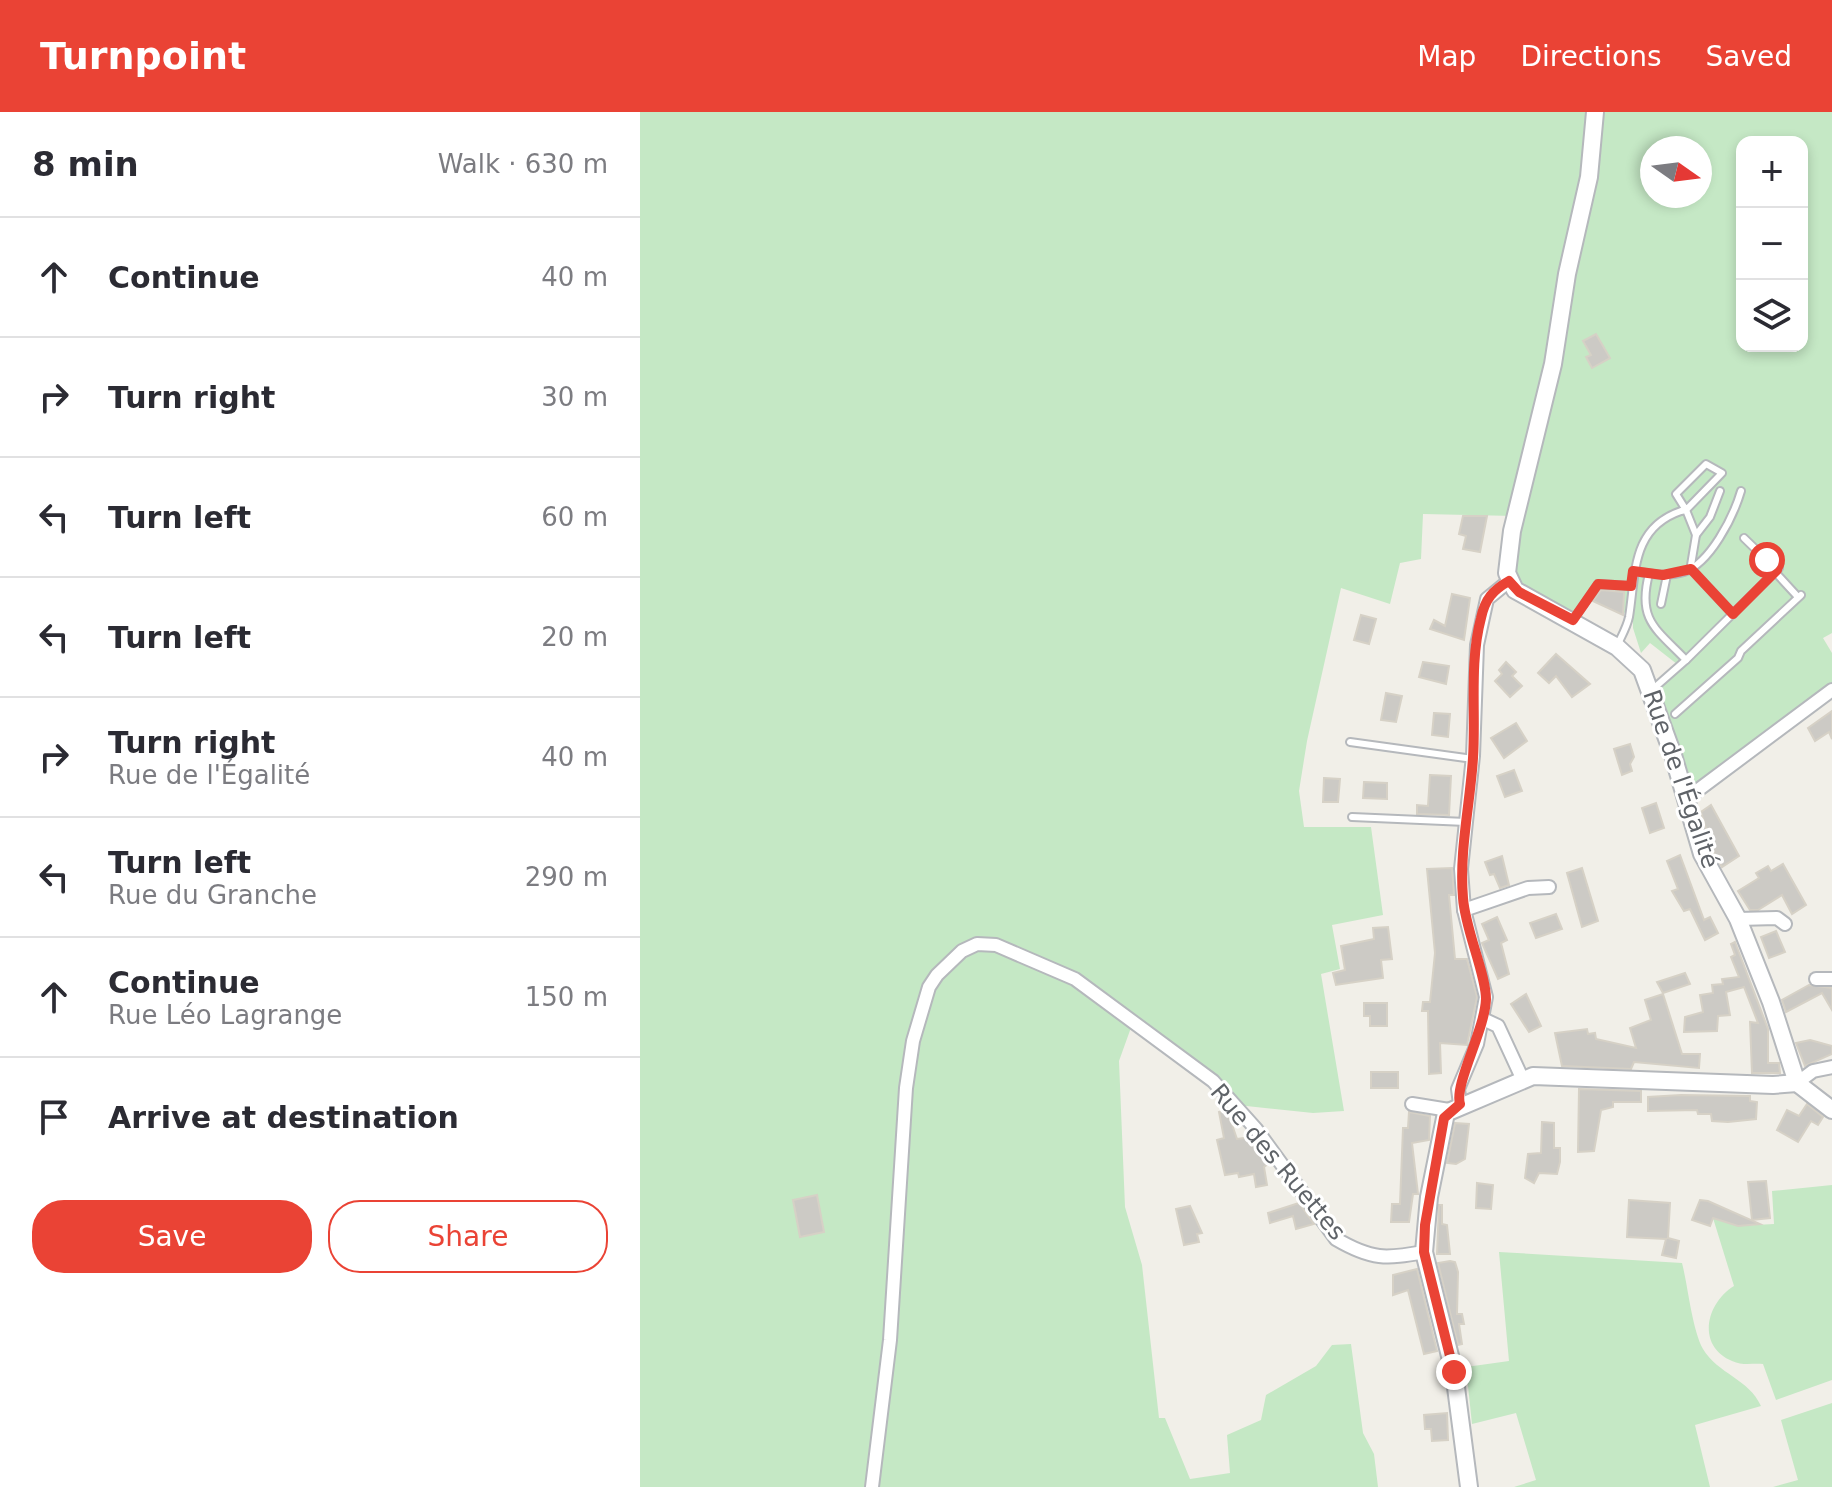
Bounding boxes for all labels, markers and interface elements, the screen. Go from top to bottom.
text: Turnpoint [40,34,246,78]
text: Map [1417,40,1476,73]
text: Directions [1520,40,1661,73]
text: Saved [1705,40,1792,73]
north arrow [1640,136,1712,208]
map controls [1736,136,1808,352]
button: + [1736,136,1808,208]
text: 8 min [32,144,139,184]
text: Walk · 630 m [438,149,608,179]
button: − [1736,208,1808,280]
icon: ahead [32,255,76,299]
text: Continue [108,260,260,295]
text: 40 m [541,262,608,292]
button: layers [1736,280,1808,352]
icon: right [32,375,76,419]
text: Turn right [108,380,275,415]
text: 30 m [541,382,608,412]
icon: left [32,495,76,539]
text: Turn left [108,500,251,535]
text: 60 m [541,502,608,532]
route start [1749,542,1785,578]
icon: left [32,615,76,659]
text: Turn left [108,620,251,655]
text: 20 m [541,622,608,652]
street label: Rue de l'Égalité [1637,686,1726,872]
text: Turn right [108,725,275,760]
icon: right [32,735,76,779]
text: 40 m [541,742,608,772]
text: Rue de l'Égalité [108,760,310,790]
text: Turn left [108,845,251,880]
icon: left [32,855,76,899]
text: 290 m [525,862,608,892]
text: Rue du Granche [108,880,317,910]
text: Continue [108,965,260,1000]
icon: ahead [32,975,76,1019]
text: 150 m [525,982,608,1012]
text: Rue Léo Lagrange [108,1000,342,1030]
street label: Rue des Ruettes [1205,1078,1351,1246]
icon: arrive [32,1095,76,1139]
text: Arrive at destination [108,1100,459,1135]
button: Save [32,1200,312,1273]
button: Share [328,1200,608,1273]
route end [1436,1354,1472,1390]

